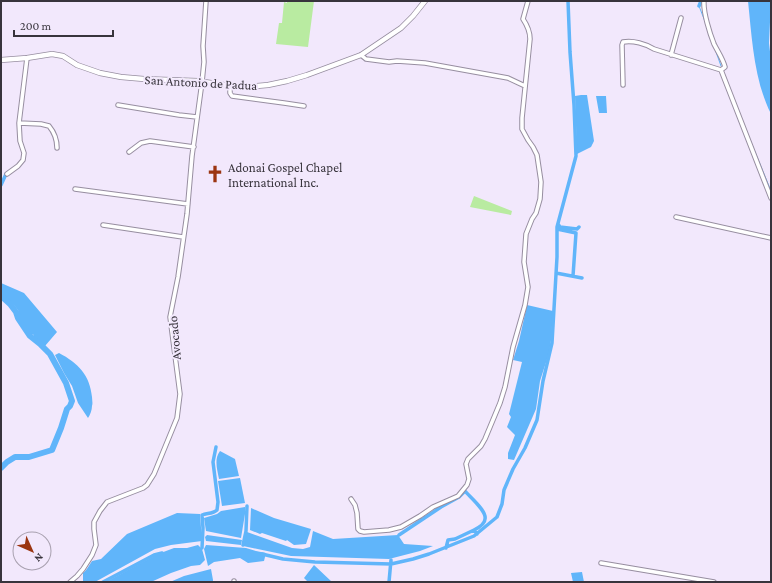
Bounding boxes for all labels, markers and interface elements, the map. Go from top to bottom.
scale bar [14,12,113,38]
text: 200 m [20,19,52,33]
street label: San Antonio de Padua [144,72,258,93]
place label: Adonai Gospel Chapel International Inc. [228,160,343,190]
church icon: Adonai Gospel Chapel International Inc. [205,164,225,184]
street label: Avocado [165,315,184,361]
north arrow [12,531,52,571]
text: N [32,551,46,565]

